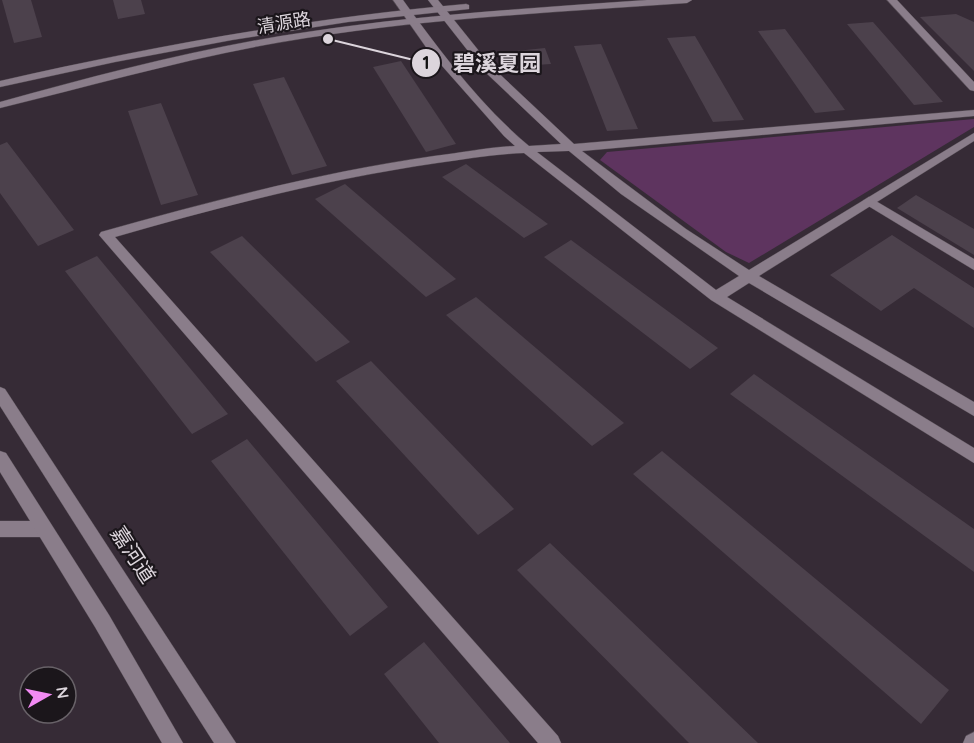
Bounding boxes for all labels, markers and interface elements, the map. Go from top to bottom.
street label: 清源路 [255,7,312,38]
callout: 碧溪夏园 [411,43,553,83]
text: 碧溪夏园 [453,49,541,77]
text: 1 [422,51,430,74]
street label: 嘉河道 [106,521,162,588]
north arrow [18,665,78,725]
text: N [52,685,74,700]

